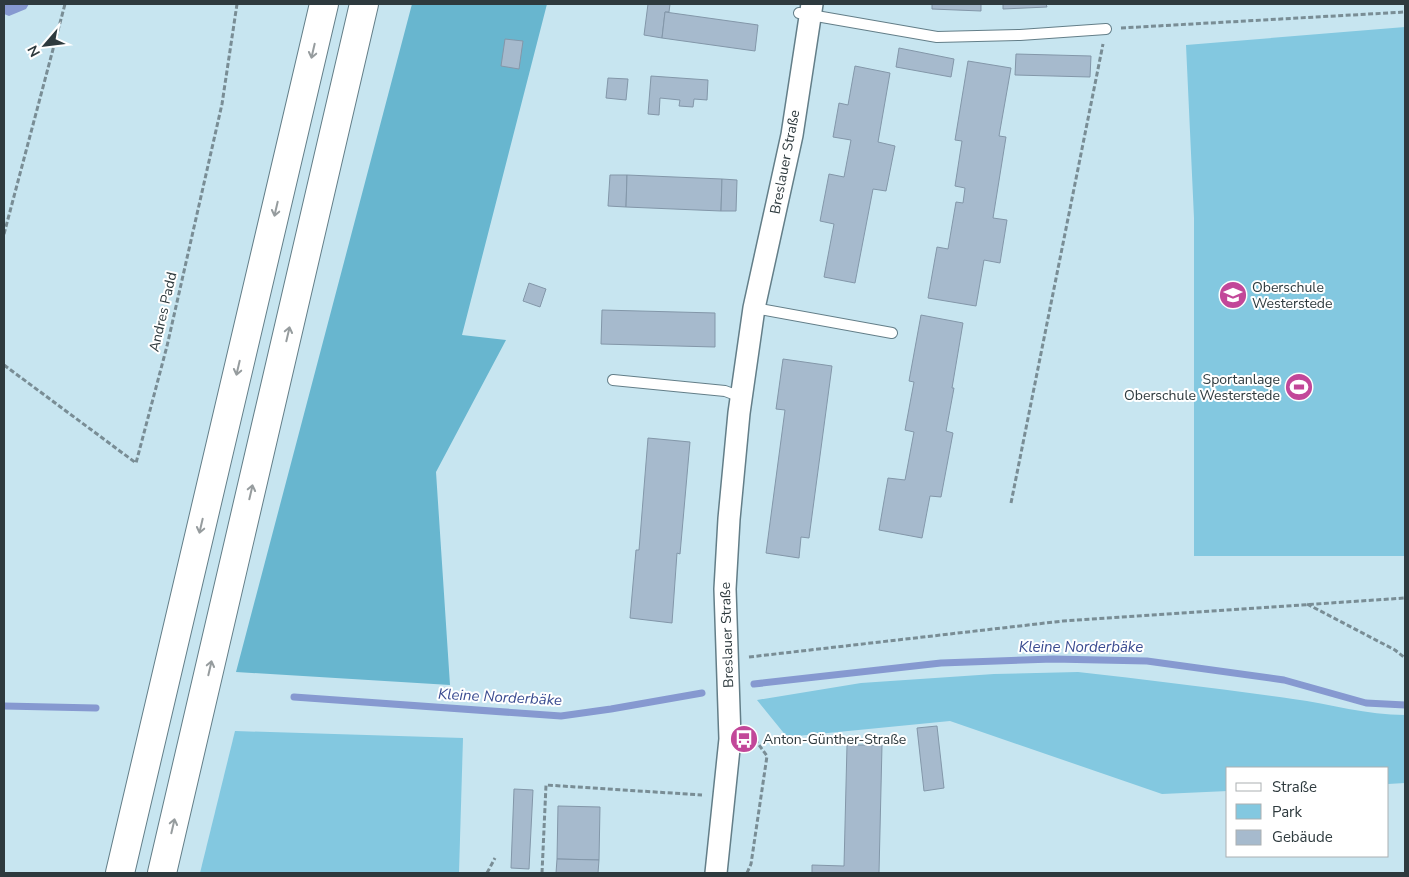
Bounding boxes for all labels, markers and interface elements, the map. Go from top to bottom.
north arrow [20,20,70,70]
text: N [23,42,45,60]
one-way arrow [308,43,317,59]
street label: Breslauer Straße [766,108,804,216]
one-way arrow [271,201,280,217]
street label: Andres Padd [145,270,181,354]
place label: Oberschule Westerstede [1252,278,1332,313]
school or university icon: Oberschule Westerstede [1218,280,1248,310]
one-way arrow [284,327,293,343]
one-way arrow [233,359,242,375]
place label: Sportanlage Oberschule Westerstede [1124,370,1280,405]
sports icon: Sportanlage Oberschule Westerstede [1284,372,1314,402]
one-way arrow [247,485,256,501]
one-way arrow [196,517,205,533]
street label: Breslauer Straße [716,582,738,688]
water label: Kleine Norderbäke [1019,637,1143,657]
one-way arrow [206,660,215,676]
water label: Kleine Norderbäke [437,684,563,710]
bus stop icon: Anton-Günther-Straße [729,724,759,754]
place label: Anton-Günther-Straße [763,730,906,749]
legend [1226,767,1389,857]
text: Straße [1272,777,1317,797]
text: Park [1272,802,1302,822]
one-way arrow [169,818,178,834]
text: Gebäude [1272,827,1333,847]

